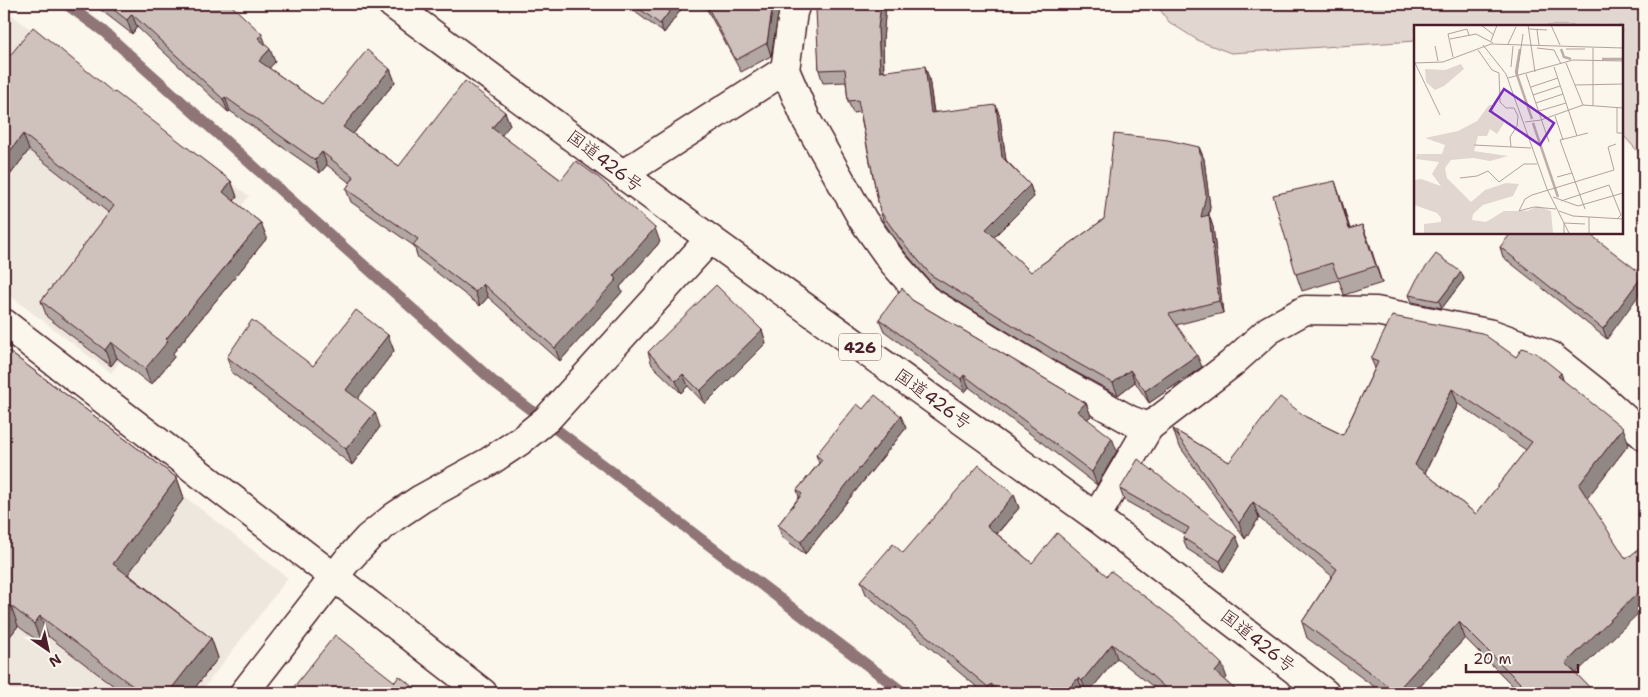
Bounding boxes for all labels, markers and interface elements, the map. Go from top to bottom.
inset map [1414,25,1623,234]
street label: 国道426号 [562,124,648,198]
road number: 426 [839,334,881,361]
street label: 国道426号 [890,363,976,435]
street label: 国道426号 [1215,604,1301,678]
north arrow [22,624,72,674]
scale bar [1466,642,1578,674]
text: 20 m [1473,649,1512,669]
text: N [46,650,65,671]

